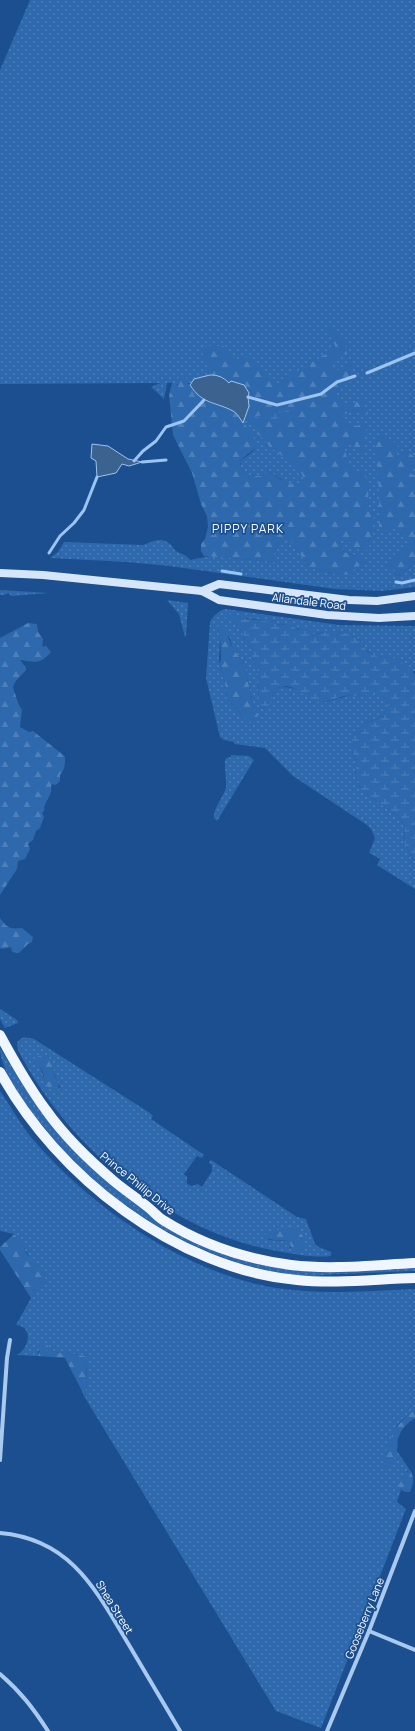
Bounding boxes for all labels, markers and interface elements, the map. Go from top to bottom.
district label: PIPPY PARK [212,520,284,537]
street label: Allandale Road [271,589,347,613]
street label: Prince Phillip Drive [97,1148,179,1218]
street label: Gooseberry Lane [341,1575,387,1661]
street label: Shea Street [93,1577,137,1637]

